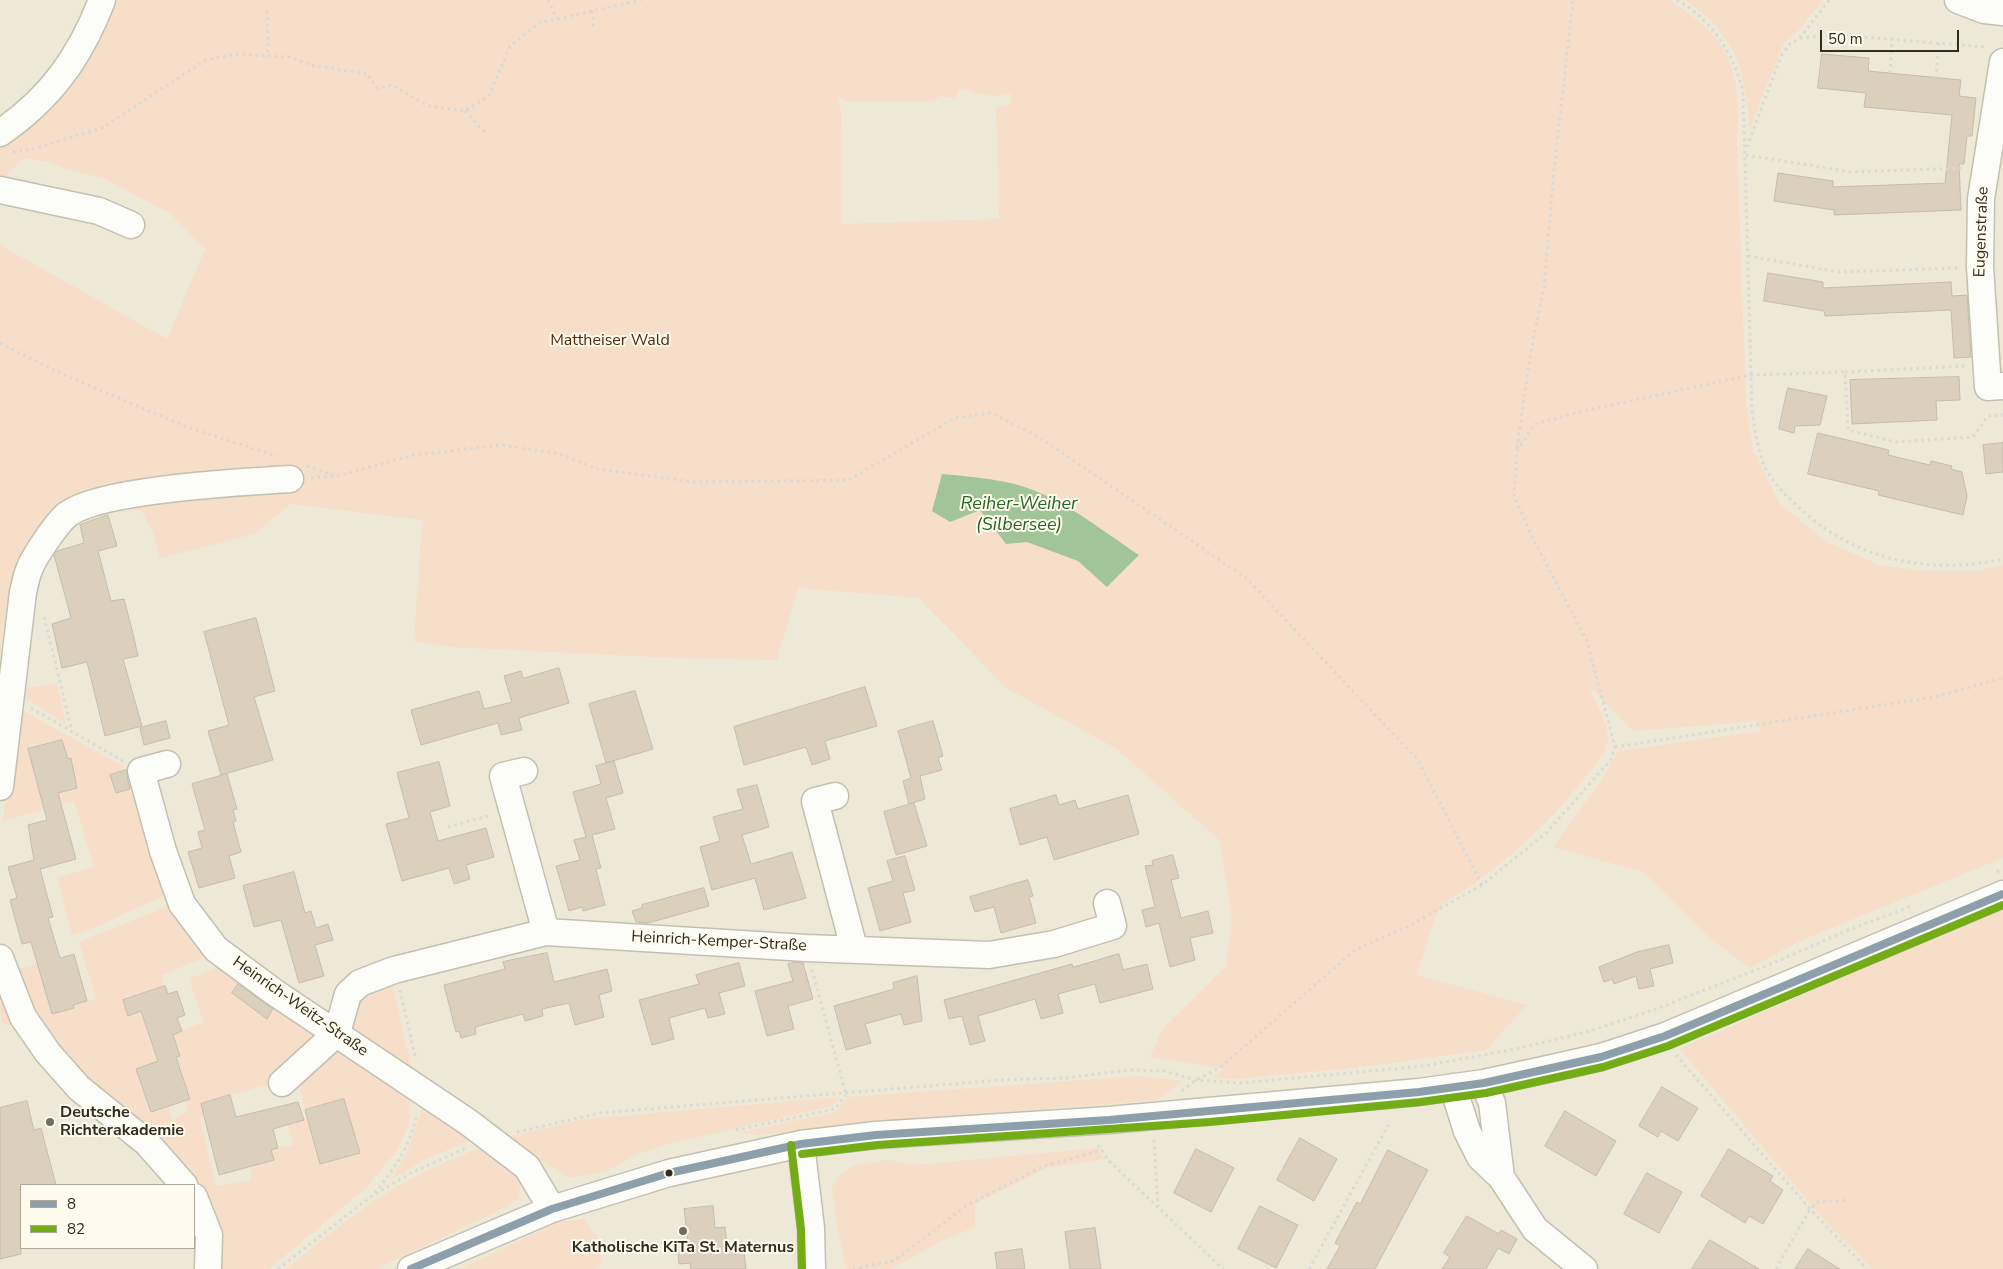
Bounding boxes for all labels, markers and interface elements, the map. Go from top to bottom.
scale bar [1823,20,1962,52]
text: 50 m [1828,29,1863,49]
street label: Eugenstraße [1971,186,1993,278]
park label: Mattheiser Wald [550,331,670,351]
water label: Reiher-Weiher (Silbersee) [961,494,1077,536]
street label: Heinrich-Kemper-Straße [631,928,807,956]
street label: Heinrich-Weitz-Straße [229,953,371,1061]
place label: Deutsche Richterakademie [60,1103,184,1141]
marker: Deutsche Richterakademie [44,1116,56,1128]
unlabelled marker [664,1168,674,1178]
legend [20,1184,195,1249]
text: 8 [67,1194,76,1214]
text: 82 [67,1219,85,1239]
marker: Katholische KiTa St. Maternus [677,1225,689,1237]
place label: Katholische KiTa St. Maternus [572,1238,794,1258]

